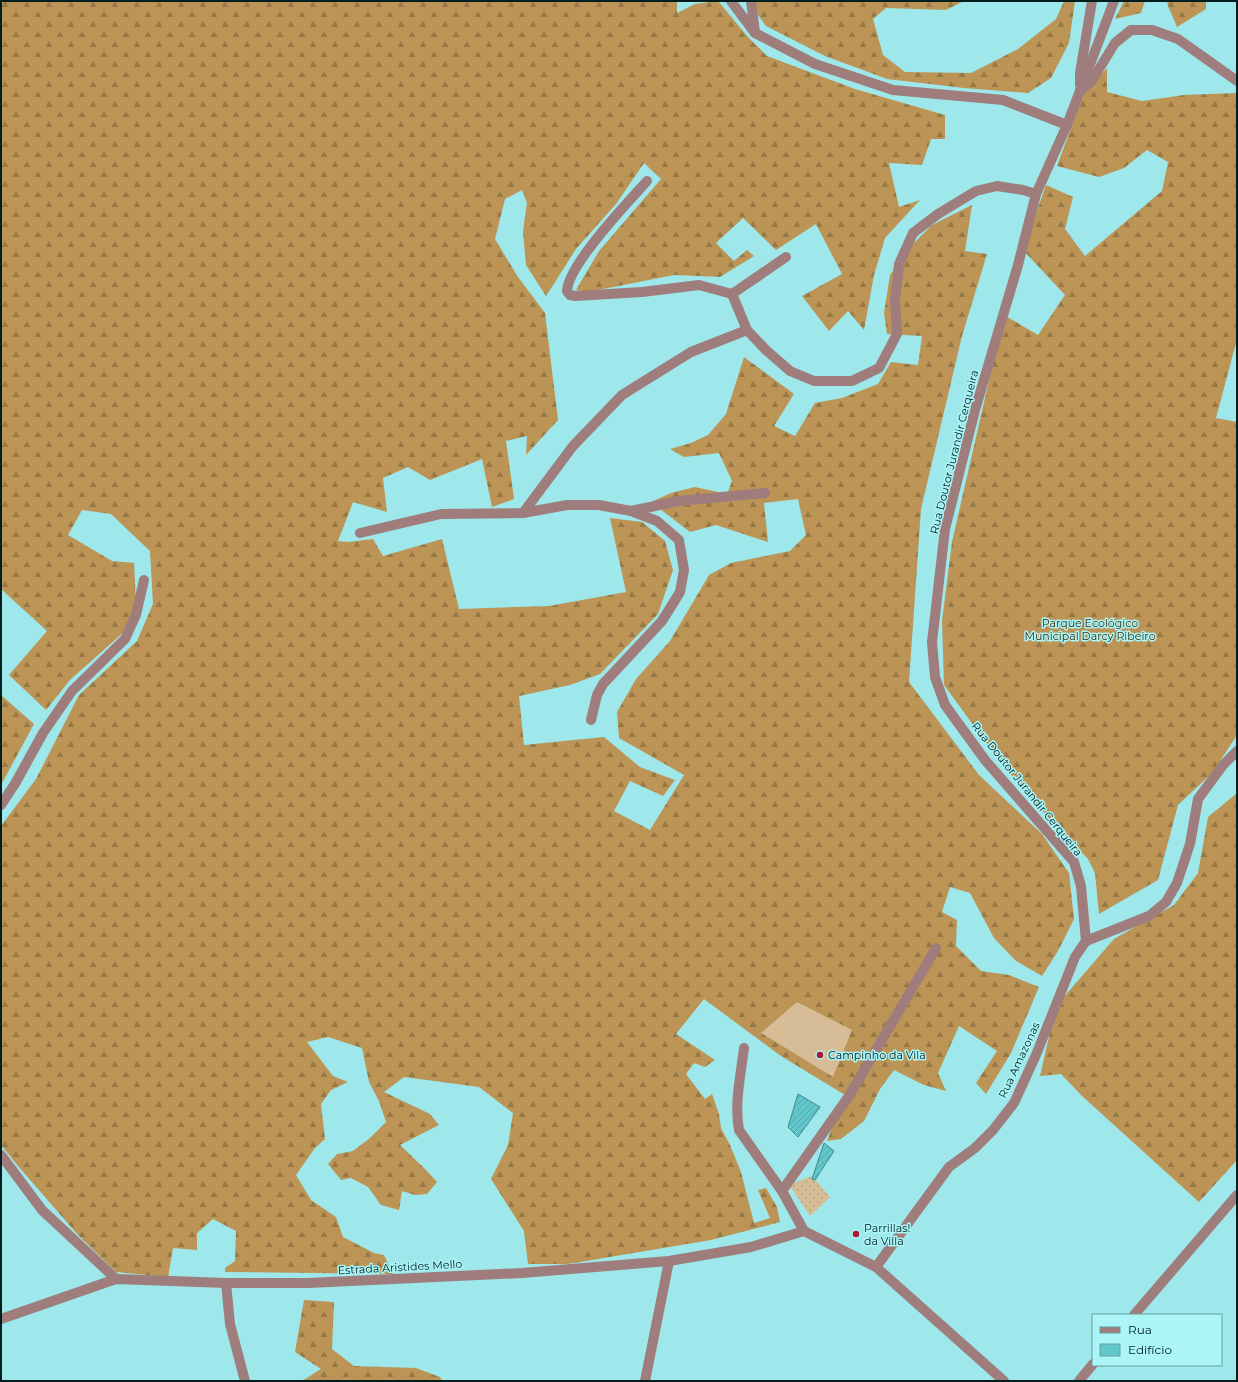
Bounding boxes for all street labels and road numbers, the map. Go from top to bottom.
street label: Rua Doutor Jurandir Cerqueira [927,369,981,535]
street label: Rua Doutor Jurandir Cerqueira [969,719,1085,859]
street label: Rua Amazonas [995,1019,1043,1100]
street label: Estrada Aristides Mello [337,1257,463,1277]

